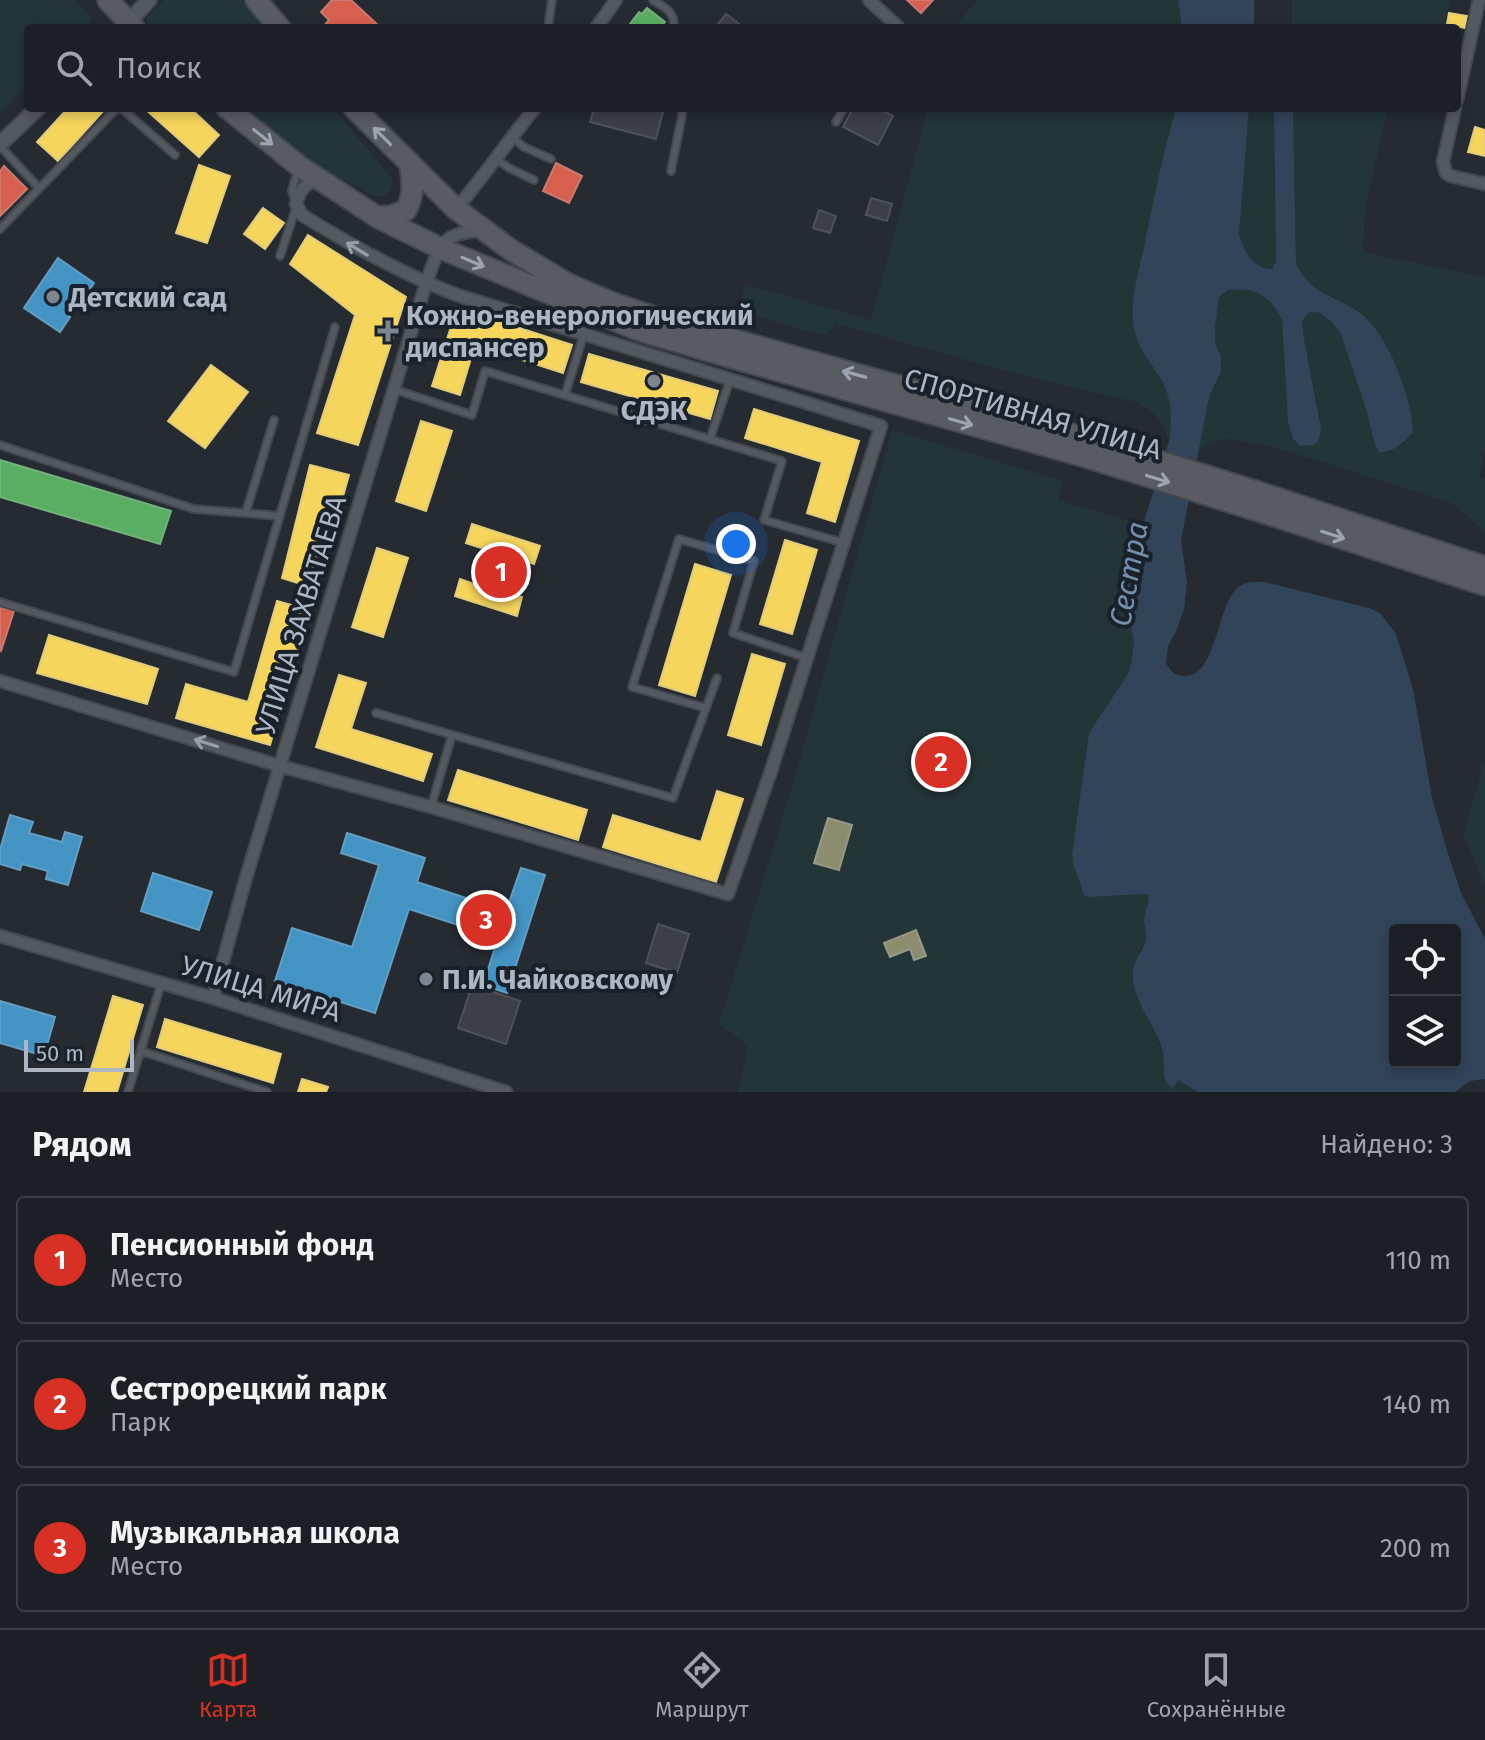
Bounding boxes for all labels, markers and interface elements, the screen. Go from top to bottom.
search box [24,24,1461,112]
icon: search [52,46,96,90]
text: Поиск [116,50,202,86]
one-way arrow [373,127,392,146]
one-way arrow [252,128,273,146]
one-way arrow [346,240,369,256]
one-way arrow [460,255,485,270]
place label: Детский сад [68,281,227,314]
marker: Детский сад [44,288,62,306]
place label: Кожно-венерологический диспансер [406,299,754,364]
marker: Кожно-венерологический диспансер [377,320,399,342]
street label: СПОРТИВНАЯ УЛИЦА [900,361,1166,467]
one-way arrow [842,366,868,381]
marker: СДЭК [645,372,663,390]
place label: СДЭК [621,394,688,427]
one-way arrow [948,415,974,430]
one-way arrow [1144,472,1170,487]
street label: УЛИЦА ЗАХВАТАЕВА [249,491,353,739]
water label: Сестра [1102,519,1156,629]
your location [716,524,756,564]
one-way arrow [1320,529,1345,544]
pin: 1 [475,542,527,602]
pin: 2 [915,732,967,792]
one-way arrow [193,735,218,750]
pin: 3 [460,890,512,950]
map controls [1389,924,1461,1068]
button: locate [1389,924,1461,996]
street label: УЛИЦА МИРА [177,949,345,1029]
place label: П.И. Чайковскому [442,963,673,996]
marker: П.И. Чайковскому [417,970,435,988]
button: layers [1389,996,1461,1068]
scale bar [24,1036,134,1072]
text: 50 m [36,1040,84,1067]
text: Рядом [32,1124,131,1165]
text: Найдено: 3 [1320,1129,1453,1160]
text: Пенсионный фонд [110,1227,373,1263]
text: 1 [54,1245,66,1276]
text: 110 m [1385,1245,1451,1276]
text: Место [110,1263,183,1294]
text: Сестрорецкий парк [110,1371,387,1407]
text: 2 [53,1389,67,1420]
text: 140 m [1382,1389,1451,1420]
text: Парк [110,1407,171,1438]
text: Музыкальная школа [110,1515,400,1551]
text: 3 [53,1533,67,1564]
text: 200 m [1380,1533,1451,1564]
text: Место [110,1551,183,1582]
tab: Карта [199,1648,257,1723]
tab: Маршрут [655,1648,749,1723]
tab: Сохранённые [1147,1648,1286,1723]

